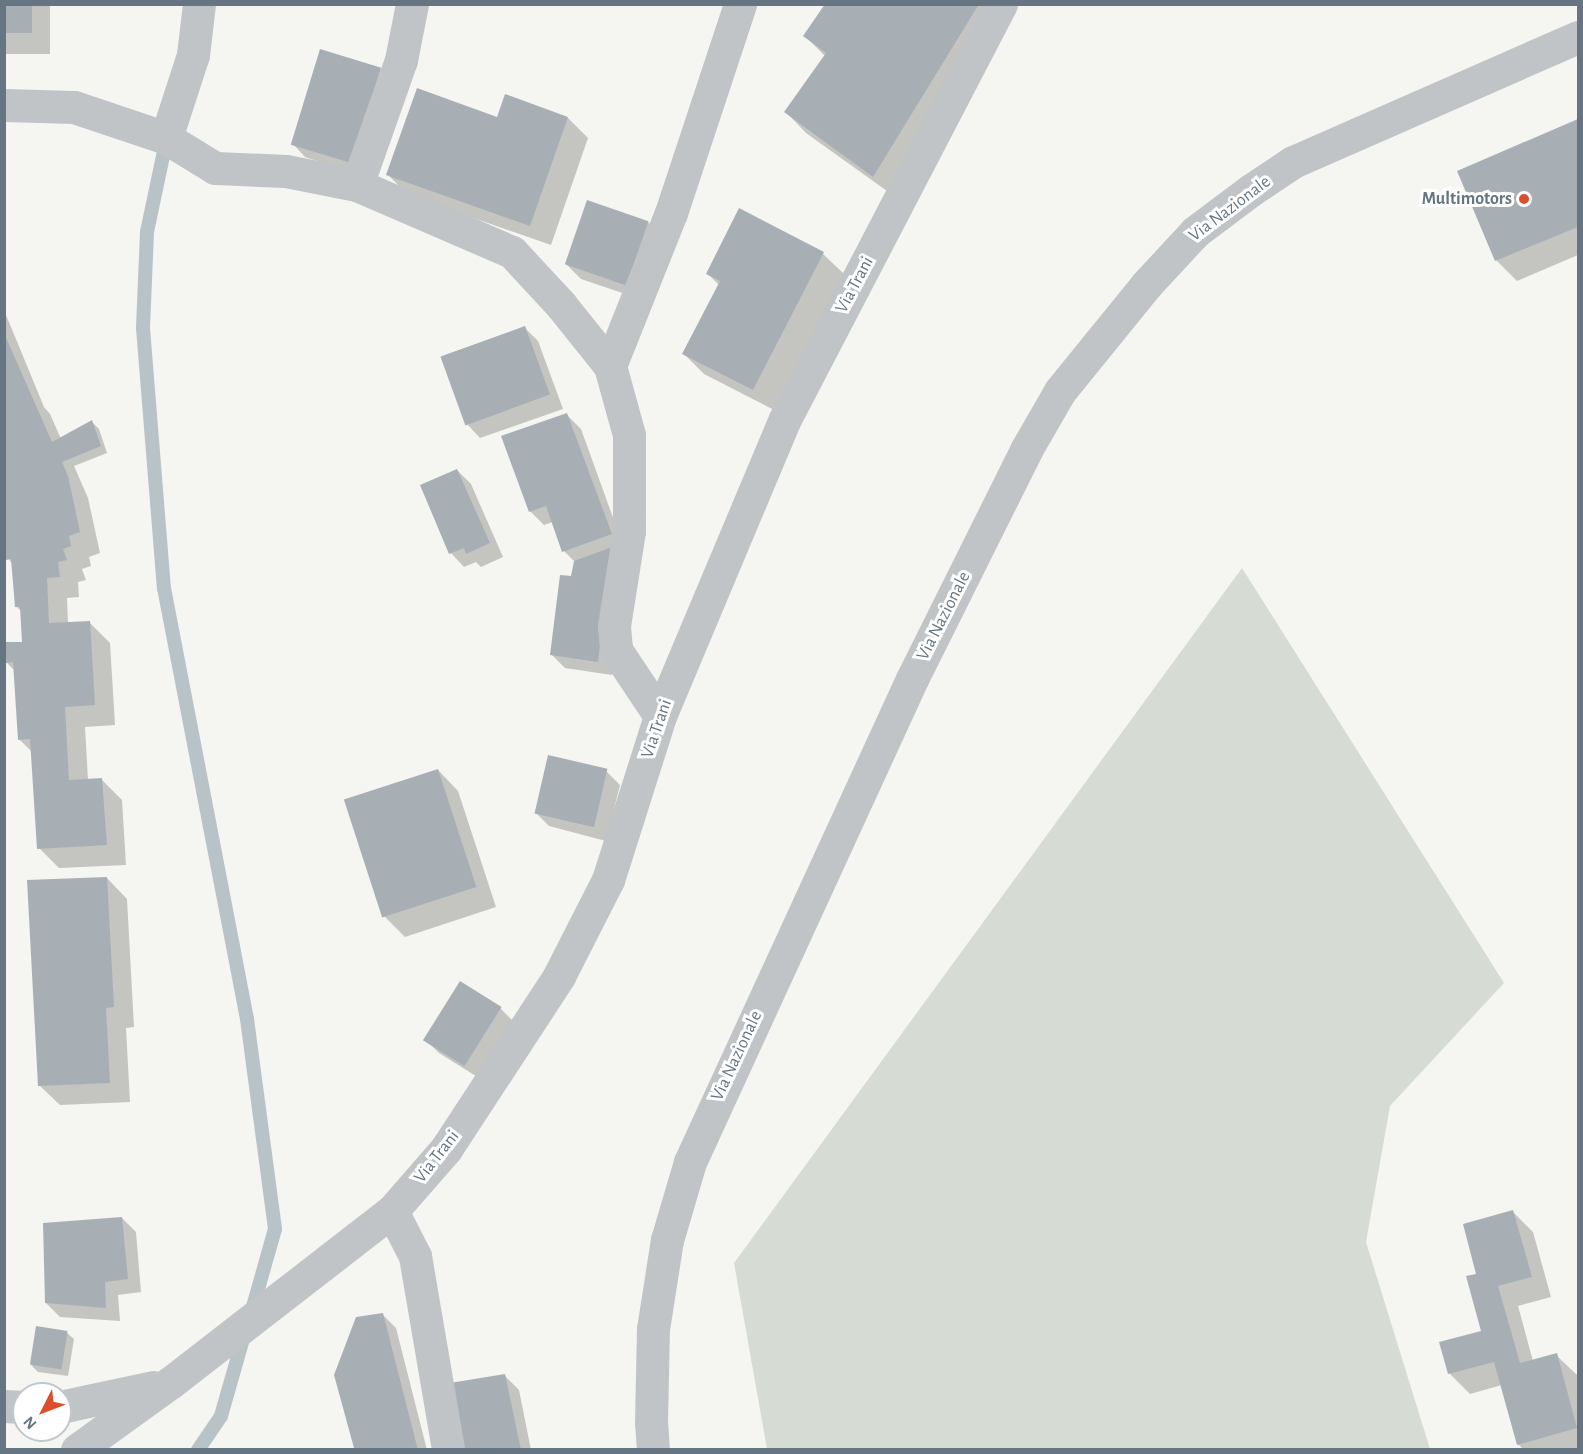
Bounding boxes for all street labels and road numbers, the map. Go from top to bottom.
street label: Via Nazionale [1185,171,1275,247]
street label: Via Trani [831,253,879,317]
street label: Via Nazionale [912,568,976,664]
street label: Via Trani [637,697,677,761]
street label: Via Nazionale [707,1008,767,1104]
street label: Via Trani [410,1126,464,1188]

